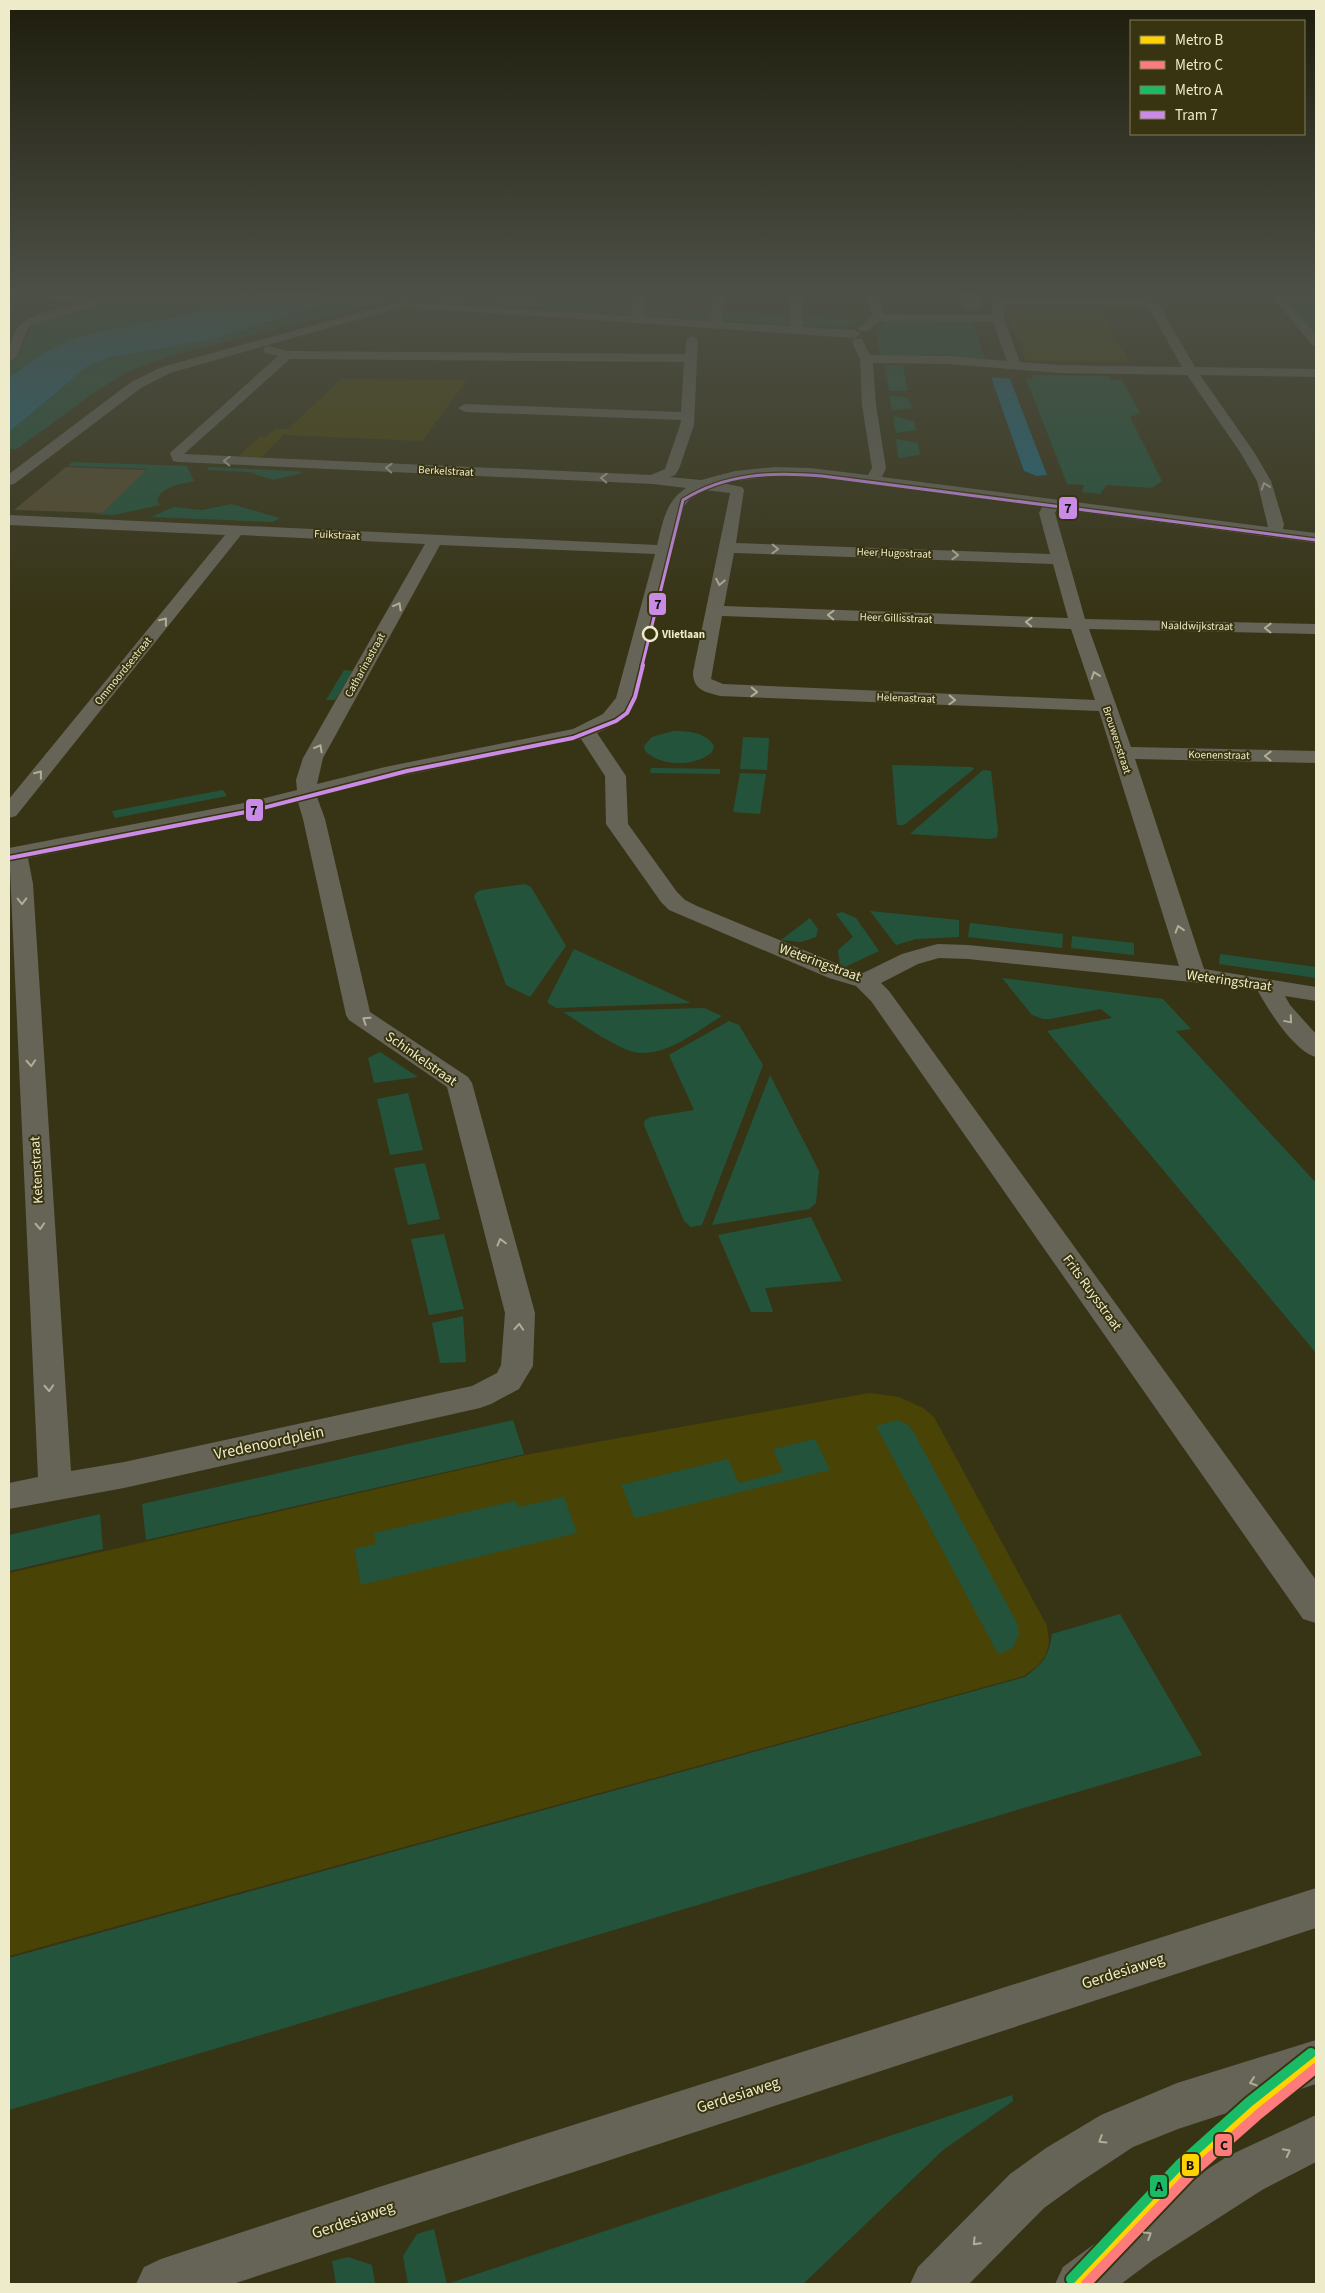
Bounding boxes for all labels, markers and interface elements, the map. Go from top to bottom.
legend [1130,20,1305,135]
text: Metro B [1175,30,1223,51]
text: Metro C [1175,55,1223,76]
text: Metro A [1175,80,1223,101]
text: Tram 7 [1175,105,1218,126]
one-way arrow [223,456,231,467]
street label: Berkelstraat [418,462,474,480]
one-way arrow [385,463,393,474]
one-way arrow [600,472,608,483]
one-way arrow [1261,482,1271,491]
line badge: 7 [1058,496,1078,520]
text: 7 [1064,499,1072,519]
street label: Fuikstraat [314,526,360,544]
one-way arrow [772,544,780,555]
street label: Heer Hugostraat [856,544,932,562]
one-way arrow [952,550,960,561]
one-way arrow [716,578,726,587]
line badge: 7 [648,592,667,616]
text: 7 [654,595,662,615]
one-way arrow [392,602,402,611]
street label: Heer Gillisstraat [859,609,933,627]
one-way arrow [827,610,835,621]
one-way arrow [1025,617,1032,627]
one-way arrow [159,618,167,627]
street label: Naaldwijkstraat [1161,618,1234,634]
one-way arrow [1263,622,1271,633]
marker: Vlietlaan [642,626,658,642]
place label: Vlietlaan [661,627,705,642]
street label: Catharinastraat [341,630,389,700]
street label: Ommoordsestraat [91,634,155,708]
one-way arrow [1091,672,1101,680]
one-way arrow [751,687,759,697]
street label: Helenastraat [876,689,936,707]
one-way arrow [948,694,956,705]
street label: Brouwersstraat [1099,704,1135,776]
one-way arrow [313,744,323,753]
street label: Koenenstraat [1188,747,1250,763]
one-way arrow [1263,750,1271,761]
one-way arrow [34,771,42,780]
line badge: 7 [245,798,264,822]
text: 7 [250,801,258,821]
one-way arrow [17,898,27,905]
one-way arrow [1175,926,1185,934]
street label: Weteringstraat [776,939,864,987]
street label: Weteringstraat [1185,965,1273,997]
one-way arrow [1284,1014,1292,1023]
one-way arrow [362,1017,371,1026]
street label: Schinkelstraat [381,1027,461,1091]
one-way arrow [25,1060,36,1068]
street label: Ketenstraat [25,1136,49,1204]
one-way arrow [35,1222,46,1230]
one-way arrow [497,1239,507,1247]
street label: Frits Ruysstraat [1058,1251,1127,1335]
one-way arrow [513,1323,524,1331]
one-way arrow [44,1384,55,1392]
street label: Vredenoordplein [212,1421,326,1465]
street label: Gerdesiaweg [1079,1947,1167,1995]
street label: Gerdesiaweg [694,2071,782,2119]
one-way arrow [1249,2076,1258,2086]
line badge: C [1214,2133,1233,2157]
one-way arrow [1098,2134,1107,2144]
text: C [1220,2136,1228,2156]
one-way arrow [1282,2148,1291,2158]
line badge: B [1181,2153,1200,2177]
text: B [1186,2156,1195,2176]
line badge: A [1149,2174,1168,2198]
text: A [1154,2177,1164,2197]
street label: Gerdesiaweg [309,2196,397,2244]
one-way arrow [1143,2232,1152,2242]
one-way arrow [973,2236,982,2245]

